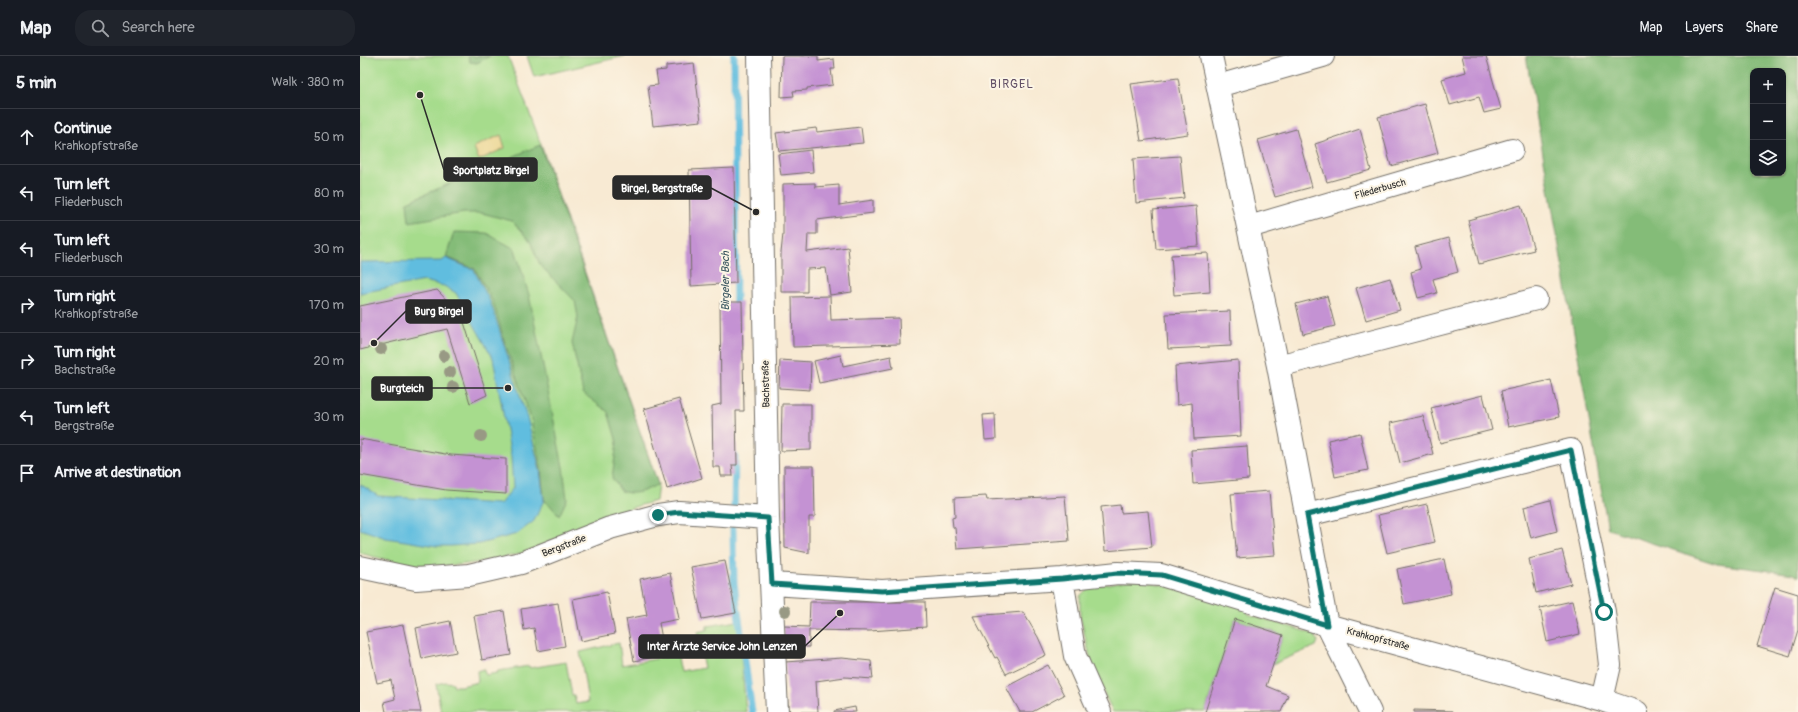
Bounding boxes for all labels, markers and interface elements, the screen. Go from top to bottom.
search box [75,10,355,46]
text: Map [20,16,51,40]
icon: search [89,17,111,39]
text: Search here [121,18,195,37]
text: Map [1640,19,1663,36]
text: Layers [1685,19,1723,36]
text: Share [1745,19,1778,36]
map controls [1750,68,1786,176]
button: + [1750,68,1786,104]
text: 5 min [16,72,56,93]
text: Walk · 380 m [271,74,344,90]
district label: BIRGEL [990,77,1034,92]
button: − [1750,104,1786,140]
text: Continue [54,119,112,138]
icon: ahead [16,126,38,148]
text: 50 m [314,129,344,145]
text: Krahkopfstraße [54,138,138,154]
button: layers [1750,140,1786,176]
callout: Sportplatz Birgel [444,158,537,181]
text: Sportplatz Birgel [453,164,530,177]
text: Turn left [54,175,110,194]
callout: Birgel, Bergstraße [613,176,711,199]
street label: Fliederbusch [1353,176,1407,202]
icon: left [16,182,38,204]
text: Birgel, Bergstraße [621,182,703,195]
text: 80 m [314,185,344,201]
text: Fliederbusch [54,194,123,210]
text: Turn left [54,231,110,250]
icon: left [16,238,38,260]
text: 30 m [314,241,344,257]
text: Fliederbusch [54,250,123,266]
water label: Birgeler Bach [719,250,732,311]
text: Turn right [54,287,115,306]
icon: right [16,294,38,316]
text: 170 m [309,297,344,313]
callout: Burg Birgel [406,300,471,323]
text: Burg Birgel [414,305,464,318]
text: Krahkopfstraße [54,306,138,322]
text: Turn right [54,343,115,362]
icon: right [16,350,38,372]
text: 20 m [313,353,344,369]
street label: Bachstraße [760,360,772,408]
text: Bachstraße [54,362,115,378]
callout: Burgteich [372,377,432,400]
text: Burgteich [380,382,424,395]
text: Turn left [54,399,110,418]
icon: left [16,406,38,428]
text: 30 m [314,409,344,425]
text: Bergstraße [54,418,114,434]
icon: arrive [16,462,38,484]
text: Arrive at destination [54,463,181,482]
route end [649,506,667,524]
street label: Bergstraße [540,532,588,560]
route start [1595,603,1613,621]
street label: Krahkopfstraße [1345,625,1411,653]
callout: Inter Ärzte Service John Lenzen [639,635,805,658]
text: Inter Ärzte Service John Lenzen [647,640,797,653]

